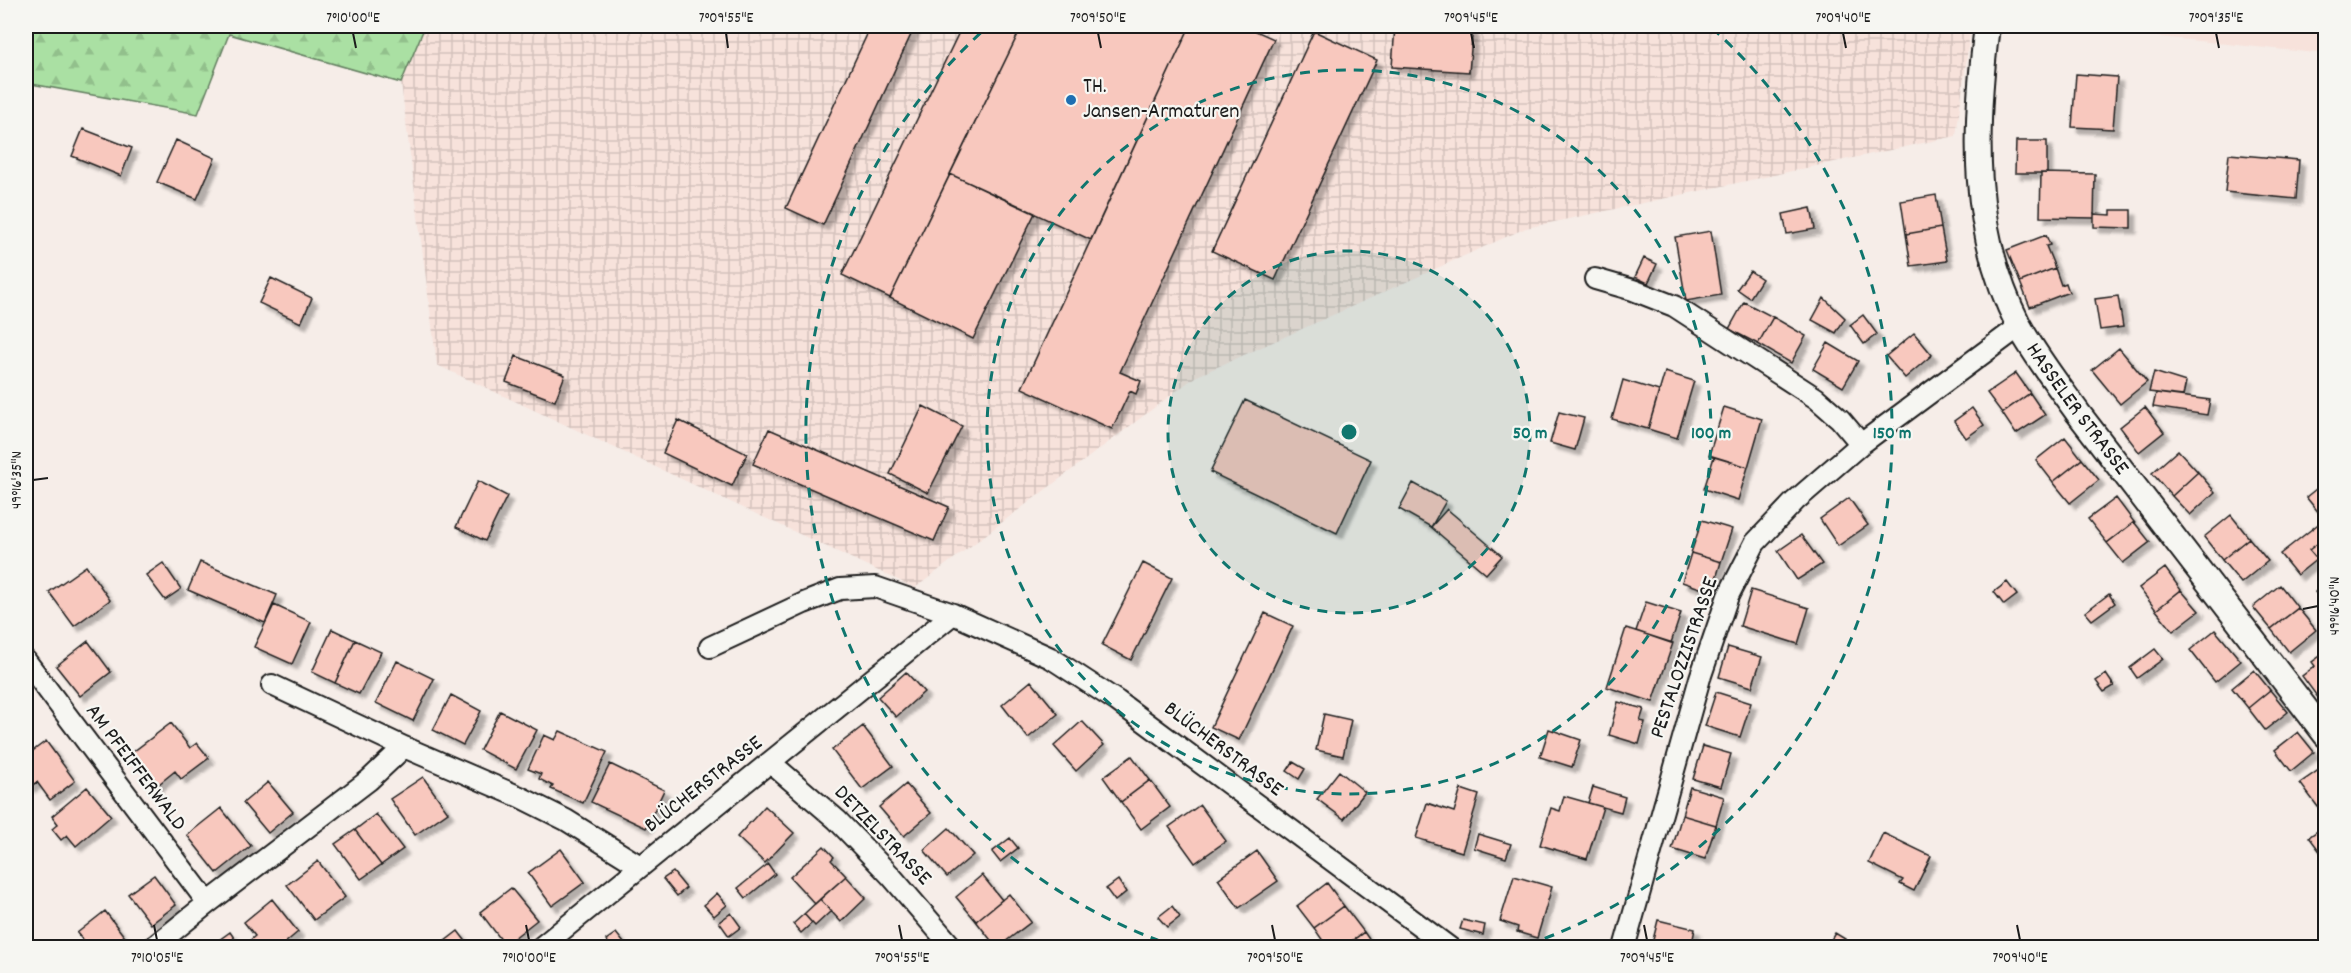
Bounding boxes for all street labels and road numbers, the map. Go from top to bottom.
street label: HASSELER STRASSE [2017,337,2136,482]
street label: PESTALOZZISTRASSE [1643,573,1727,743]
street label: BLÜCHERSTRASSE [1157,695,1289,805]
street label: AM PFEIFFERWALD [77,698,193,838]
street label: BLÜCHERSTRASSE [638,729,770,841]
street label: DETZELSTRASSE [826,779,938,893]

